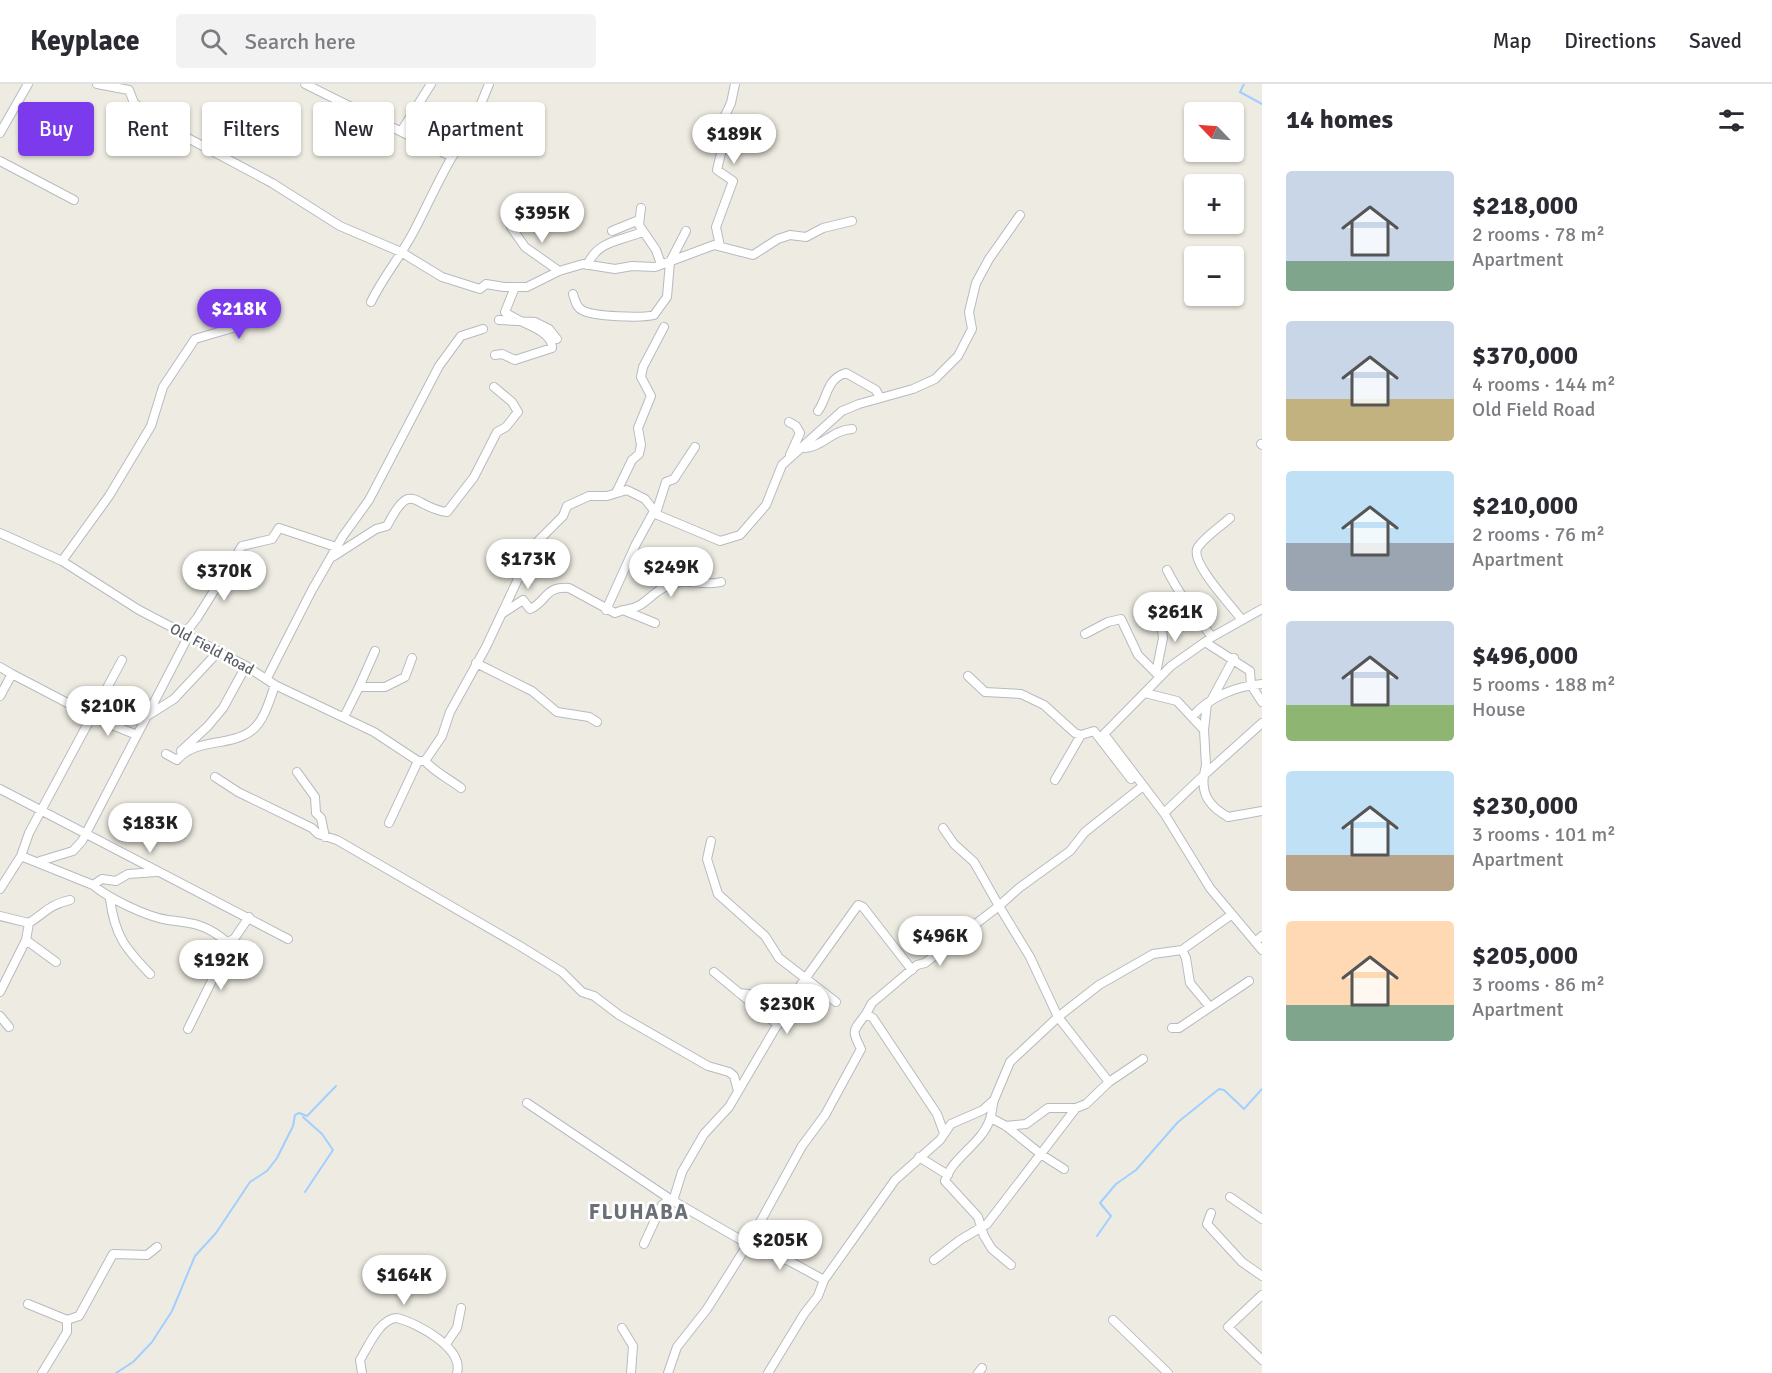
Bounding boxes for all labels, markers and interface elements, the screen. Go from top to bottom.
search box [176,14,596,68]
text: Keyplace [30,24,140,58]
icon: search [197,25,230,58]
text: Search here [245,28,356,55]
text: Map [1493,28,1531,54]
text: Directions [1564,28,1656,54]
text: Saved [1689,28,1742,54]
chip: Buy [18,102,94,156]
chip: Rent [106,102,190,156]
chip: Filters [202,102,301,156]
chip: New [313,102,394,156]
chip: Apartment [406,102,545,156]
north arrow [1184,102,1244,162]
map controls [1184,102,1244,306]
text: 14 homes [1286,104,1393,136]
icon: filters [1715,104,1748,137]
pin: $189K [692,114,776,165]
text: $189K [706,121,762,146]
button: + [1184,174,1244,234]
text: $218,000 [1472,190,1578,222]
pin: $395K [500,193,584,244]
icon: home [1334,195,1406,267]
text: $395K [514,200,570,225]
text: 2 rooms · 78 m² [1472,222,1605,247]
button: − [1184,246,1244,306]
text: Apartment [1472,247,1564,272]
pin: $218K [197,289,281,340]
text: $218K [211,296,267,321]
text: $370,000 [1472,340,1578,372]
icon: home [1334,345,1406,417]
text: 4 rooms · 144 m² [1472,372,1616,397]
text: Old Field Road [1472,397,1595,422]
text: $210,000 [1472,490,1578,522]
icon: home [1334,495,1406,567]
text: 2 rooms · 76 m² [1472,522,1605,547]
pin: $173K [486,539,570,590]
text: $173K [500,546,556,571]
pin: $249K [629,547,713,598]
text: Apartment [1472,547,1564,572]
pin: $370K [182,551,266,602]
text: $249K [643,554,699,579]
text: $370K [196,558,252,583]
pin: $261K [1133,592,1217,643]
text: $261K [1147,599,1203,624]
street label: Old Field Road [167,619,257,679]
text: $496,000 [1472,640,1578,672]
icon: home [1334,645,1406,717]
text: 5 rooms · 188 m² [1472,672,1616,697]
pin: $210K [66,686,150,737]
text: $210K [80,693,136,718]
text: House [1472,697,1526,722]
text: $230,000 [1472,790,1578,822]
icon: home [1334,795,1406,867]
pin: $183K [108,803,192,854]
text: $183K [122,810,178,835]
text: 3 rooms · 101 m² [1472,822,1616,847]
text: Apartment [1472,847,1564,872]
pin: $496K [898,916,982,967]
text: $496K [912,923,968,948]
pin: $192K [179,940,263,991]
text: $205,000 [1472,940,1578,972]
icon: home [1334,945,1406,1017]
text: $192K [193,947,249,972]
text: 3 rooms · 86 m² [1472,972,1605,997]
pin: $230K [745,984,829,1035]
text: $230K [759,991,815,1016]
text: Apartment [1472,997,1564,1022]
district label: FLUHABA [589,1199,689,1225]
pin: $205K [738,1220,822,1271]
text: $205K [752,1227,808,1252]
pin: $164K [362,1255,446,1306]
text: $164K [376,1262,432,1287]

